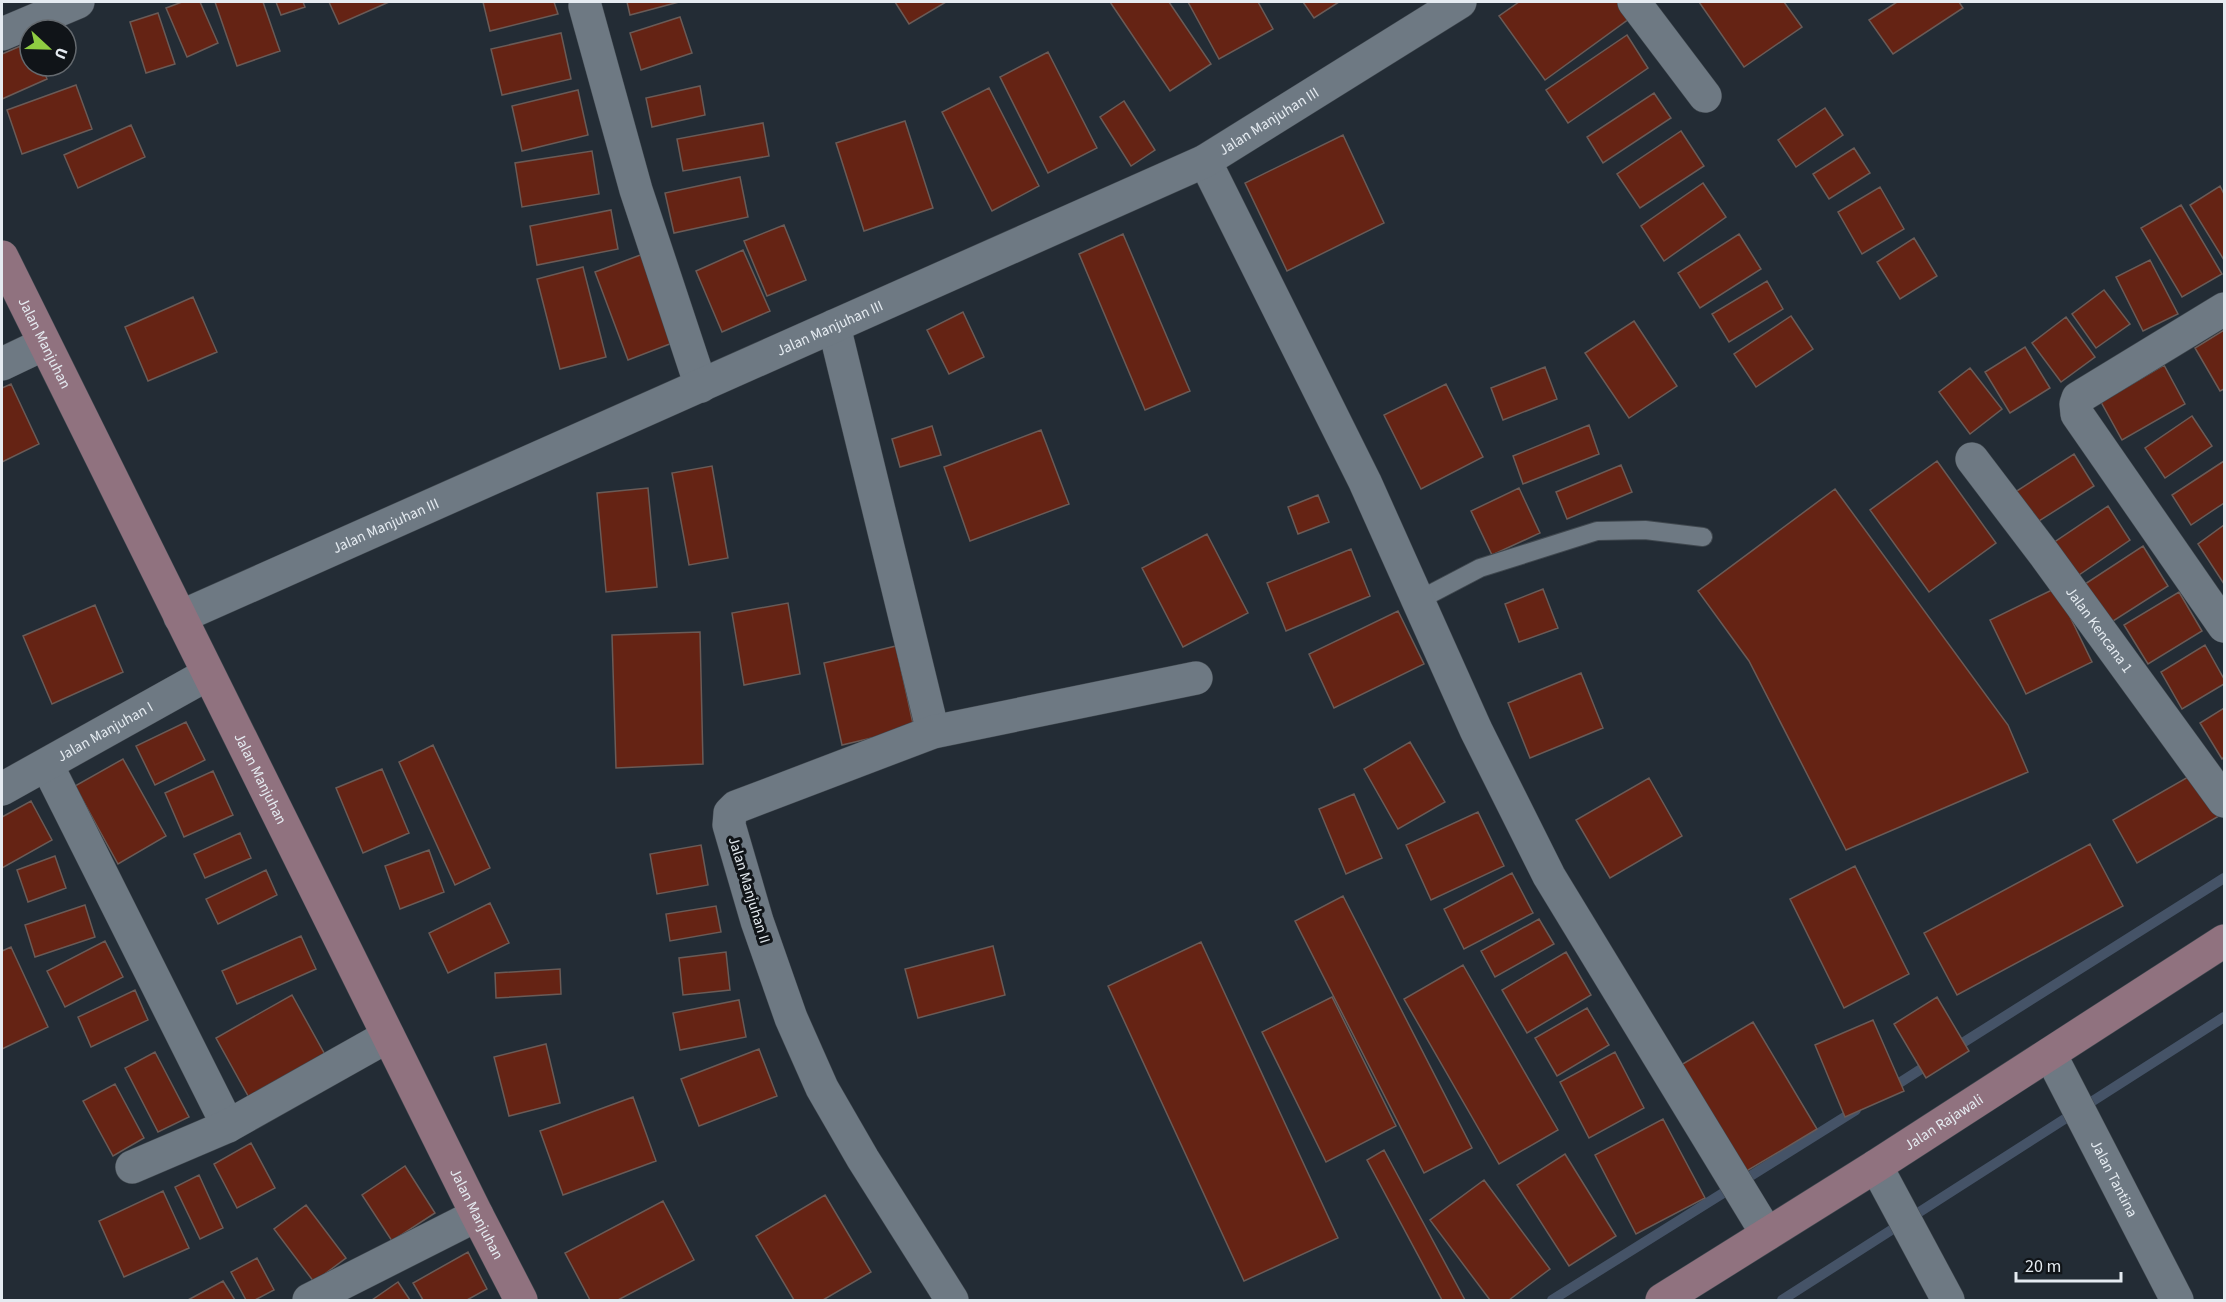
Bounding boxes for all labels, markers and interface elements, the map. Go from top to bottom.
north arrow [18,18,78,78]
text: U [49,44,73,62]
street label: Jalan Manjuhan III [1215,82,1323,161]
street label: Jalan Manjuhan [13,294,76,392]
street label: Jalan Manjuhan III [773,295,886,361]
street label: Jalan Manjuhan III [329,493,442,558]
street label: Jalan Kencana 1 [2061,582,2138,677]
street label: Jalan Manjuhan I [53,696,157,767]
street label: Jalan Manjuhan [229,729,292,828]
street label: Jalan Manjuhan II [723,834,775,946]
street label: Jalan Rajawali [1900,1089,1987,1156]
street label: Jalan Tantina [2085,1136,2143,1221]
street label: Jalan Manjuhan [445,1164,509,1263]
scale bar [2016,1245,2121,1283]
text: 20 m [2025,1254,2061,1279]

